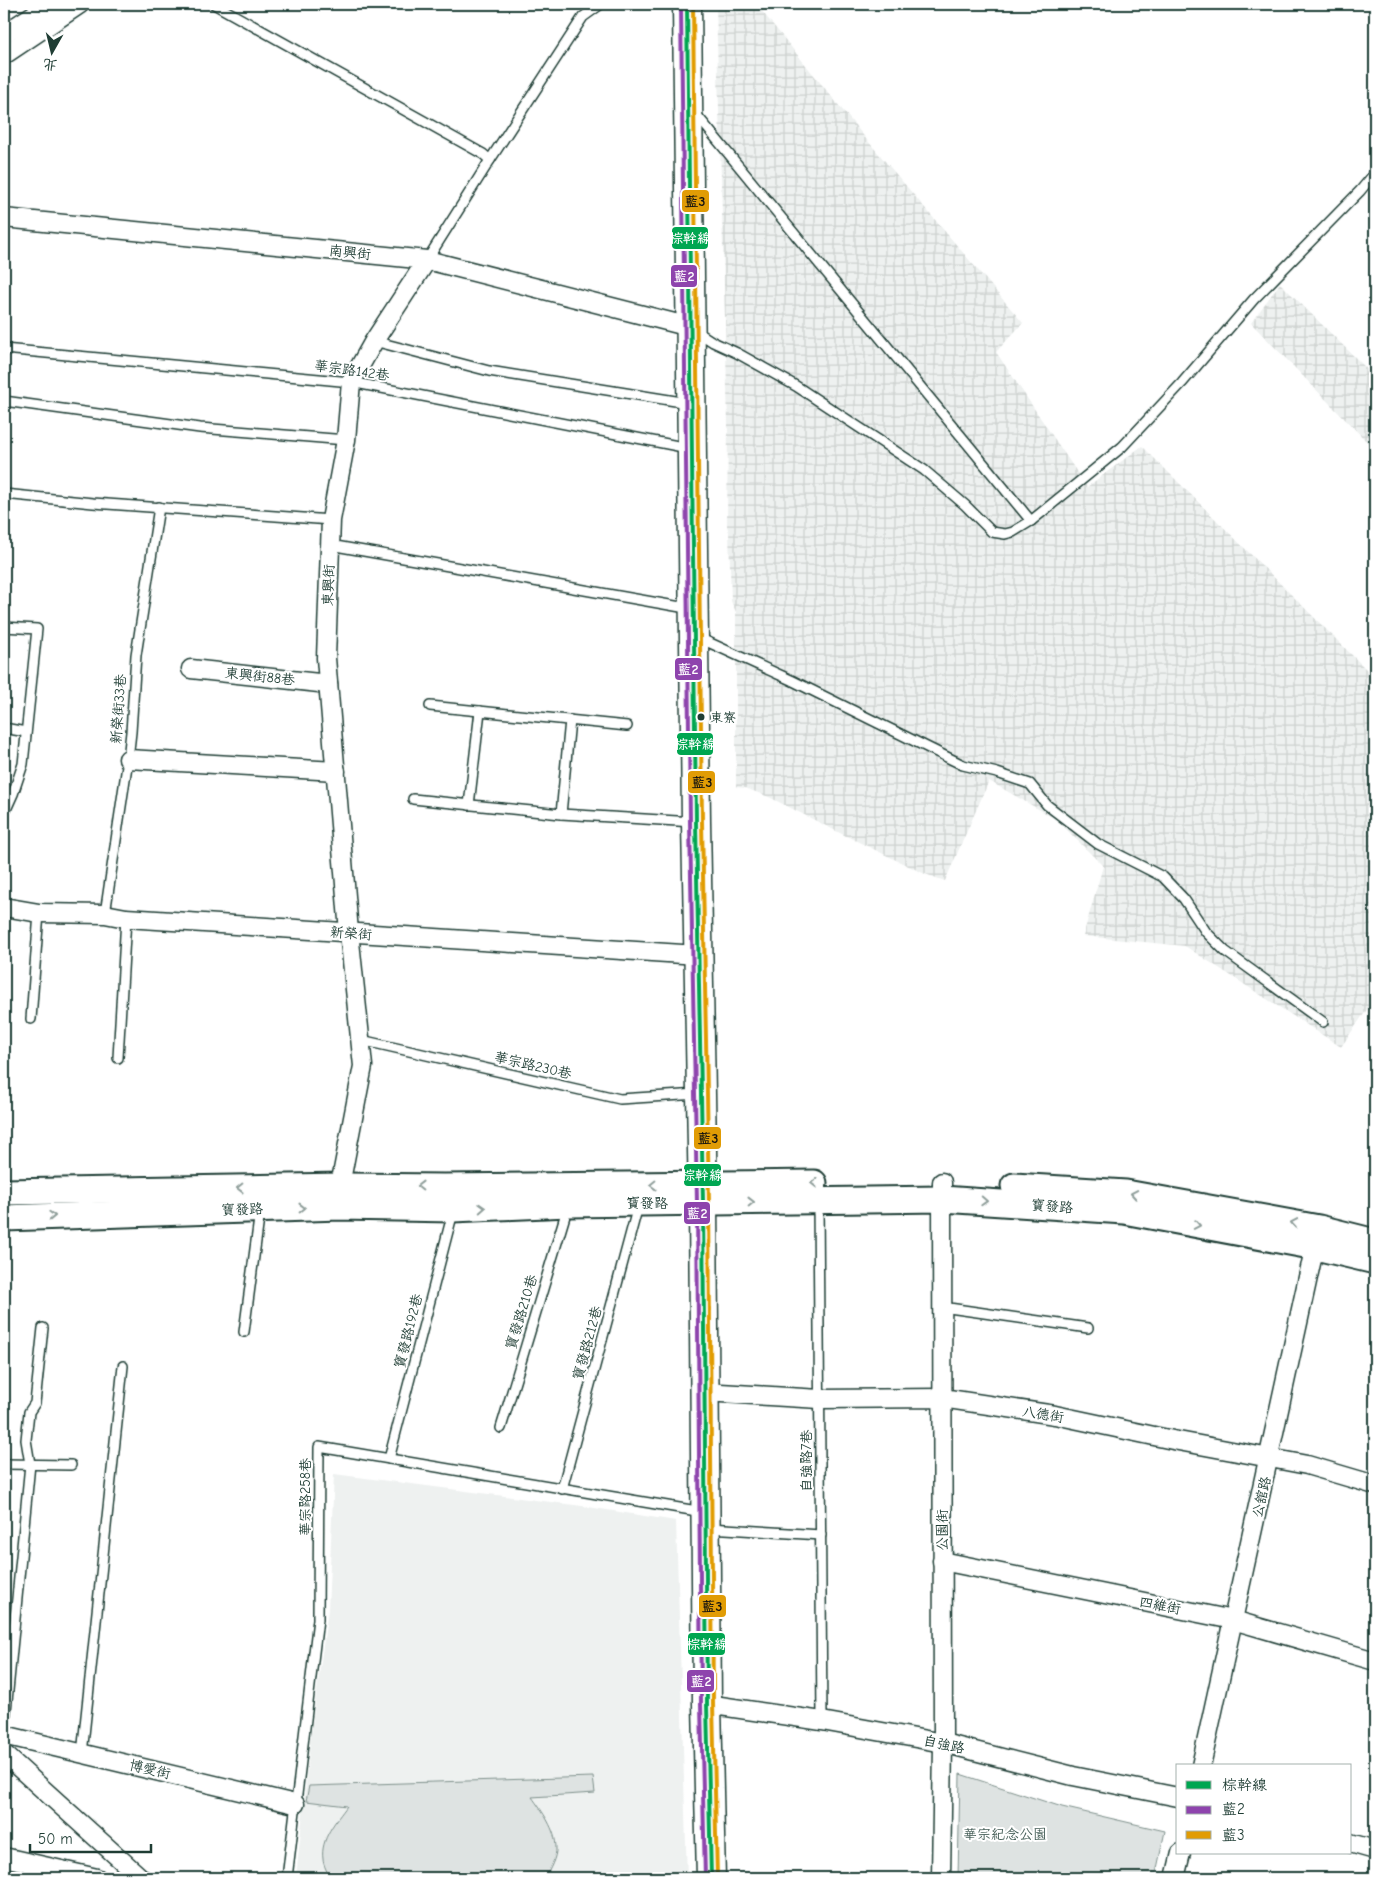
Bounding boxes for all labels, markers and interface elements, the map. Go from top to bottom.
north arrow [28,28,78,78]
text: 北 [42,55,58,74]
line badge: 藍3 [681,189,710,213]
text: 藍3 [685,193,706,210]
line badge: 棕幹線 [671,226,709,250]
text: 棕幹線 [669,230,711,247]
street label: 南興街 [328,242,372,263]
line badge: 藍2 [670,264,698,288]
text: 藍2 [674,268,695,285]
street label: 華宗路142巷 [313,357,392,384]
street label: 東興街 [319,564,338,606]
line badge: 藍2 [674,657,703,681]
text: 藍2 [678,661,699,678]
street label: 東興街88巷 [224,664,297,689]
street label: 新榮街33巷 [108,672,129,745]
place label: 東寮 [710,710,736,725]
marker: 東寮 [696,712,706,722]
line badge: 棕幹線 [676,732,714,756]
text: 棕幹線 [674,736,716,753]
line badge: 藍3 [687,770,716,794]
text: 藍3 [692,774,713,791]
street label: 新榮街 [329,924,373,943]
street label: 華宗路230巷 [493,1048,574,1083]
line badge: 藍3 [693,1126,722,1150]
text: 藍3 [698,1130,719,1147]
line badge: 棕幹線 [683,1163,722,1187]
text: 棕幹線 [681,1167,723,1184]
one-way arrow [810,1178,818,1188]
one-way arrow [649,1179,657,1190]
one-way arrow [416,1181,424,1191]
one-way arrow [236,1182,244,1193]
one-way arrow [1129,1190,1138,1200]
street label: 寶發路 [626,1195,668,1212]
one-way arrow [980,1196,988,1207]
one-way arrow [748,1197,756,1207]
street label: 寶發路 [1030,1197,1074,1216]
street label: 寶發路 [221,1200,263,1219]
line badge: 藍2 [683,1201,711,1225]
one-way arrow [479,1202,487,1213]
one-way arrow [299,1203,307,1213]
text: 藍2 [687,1205,708,1222]
one-way arrow [49,1211,57,1221]
one-way arrow [1193,1219,1201,1229]
one-way arrow [1289,1219,1298,1229]
street label: 寶發路210巷 [502,1272,541,1352]
street label: 寶發路192巷 [391,1291,426,1370]
street label: 寶發路212巷 [569,1303,606,1382]
street label: 八德街 [1021,1403,1065,1426]
street label: 自強路7巷 [798,1429,815,1492]
street label: 華宗路258巷 [297,1457,314,1536]
street label: 公舘路 [1248,1475,1274,1519]
street label: 公園街 [934,1509,951,1551]
street label: 四維街 [1138,1593,1182,1618]
line badge: 藍3 [698,1594,727,1618]
text: 藍3 [702,1598,723,1615]
line badge: 棕幹線 [687,1632,726,1656]
text: 棕幹線 [686,1636,728,1653]
line badge: 藍2 [686,1669,715,1693]
text: 藍2 [691,1673,712,1690]
street label: 自強路 [922,1732,966,1757]
street label: 博愛街 [128,1756,172,1782]
legend [1176,1764,1352,1854]
text: 棕幹線 [1222,1776,1267,1794]
text: 藍2 [1222,1800,1245,1818]
scale bar [30,1822,151,1854]
park label: 華宗紀念公園 [963,1826,1047,1843]
text: 藍3 [1222,1826,1245,1844]
text: 50 m [38,1830,73,1848]

